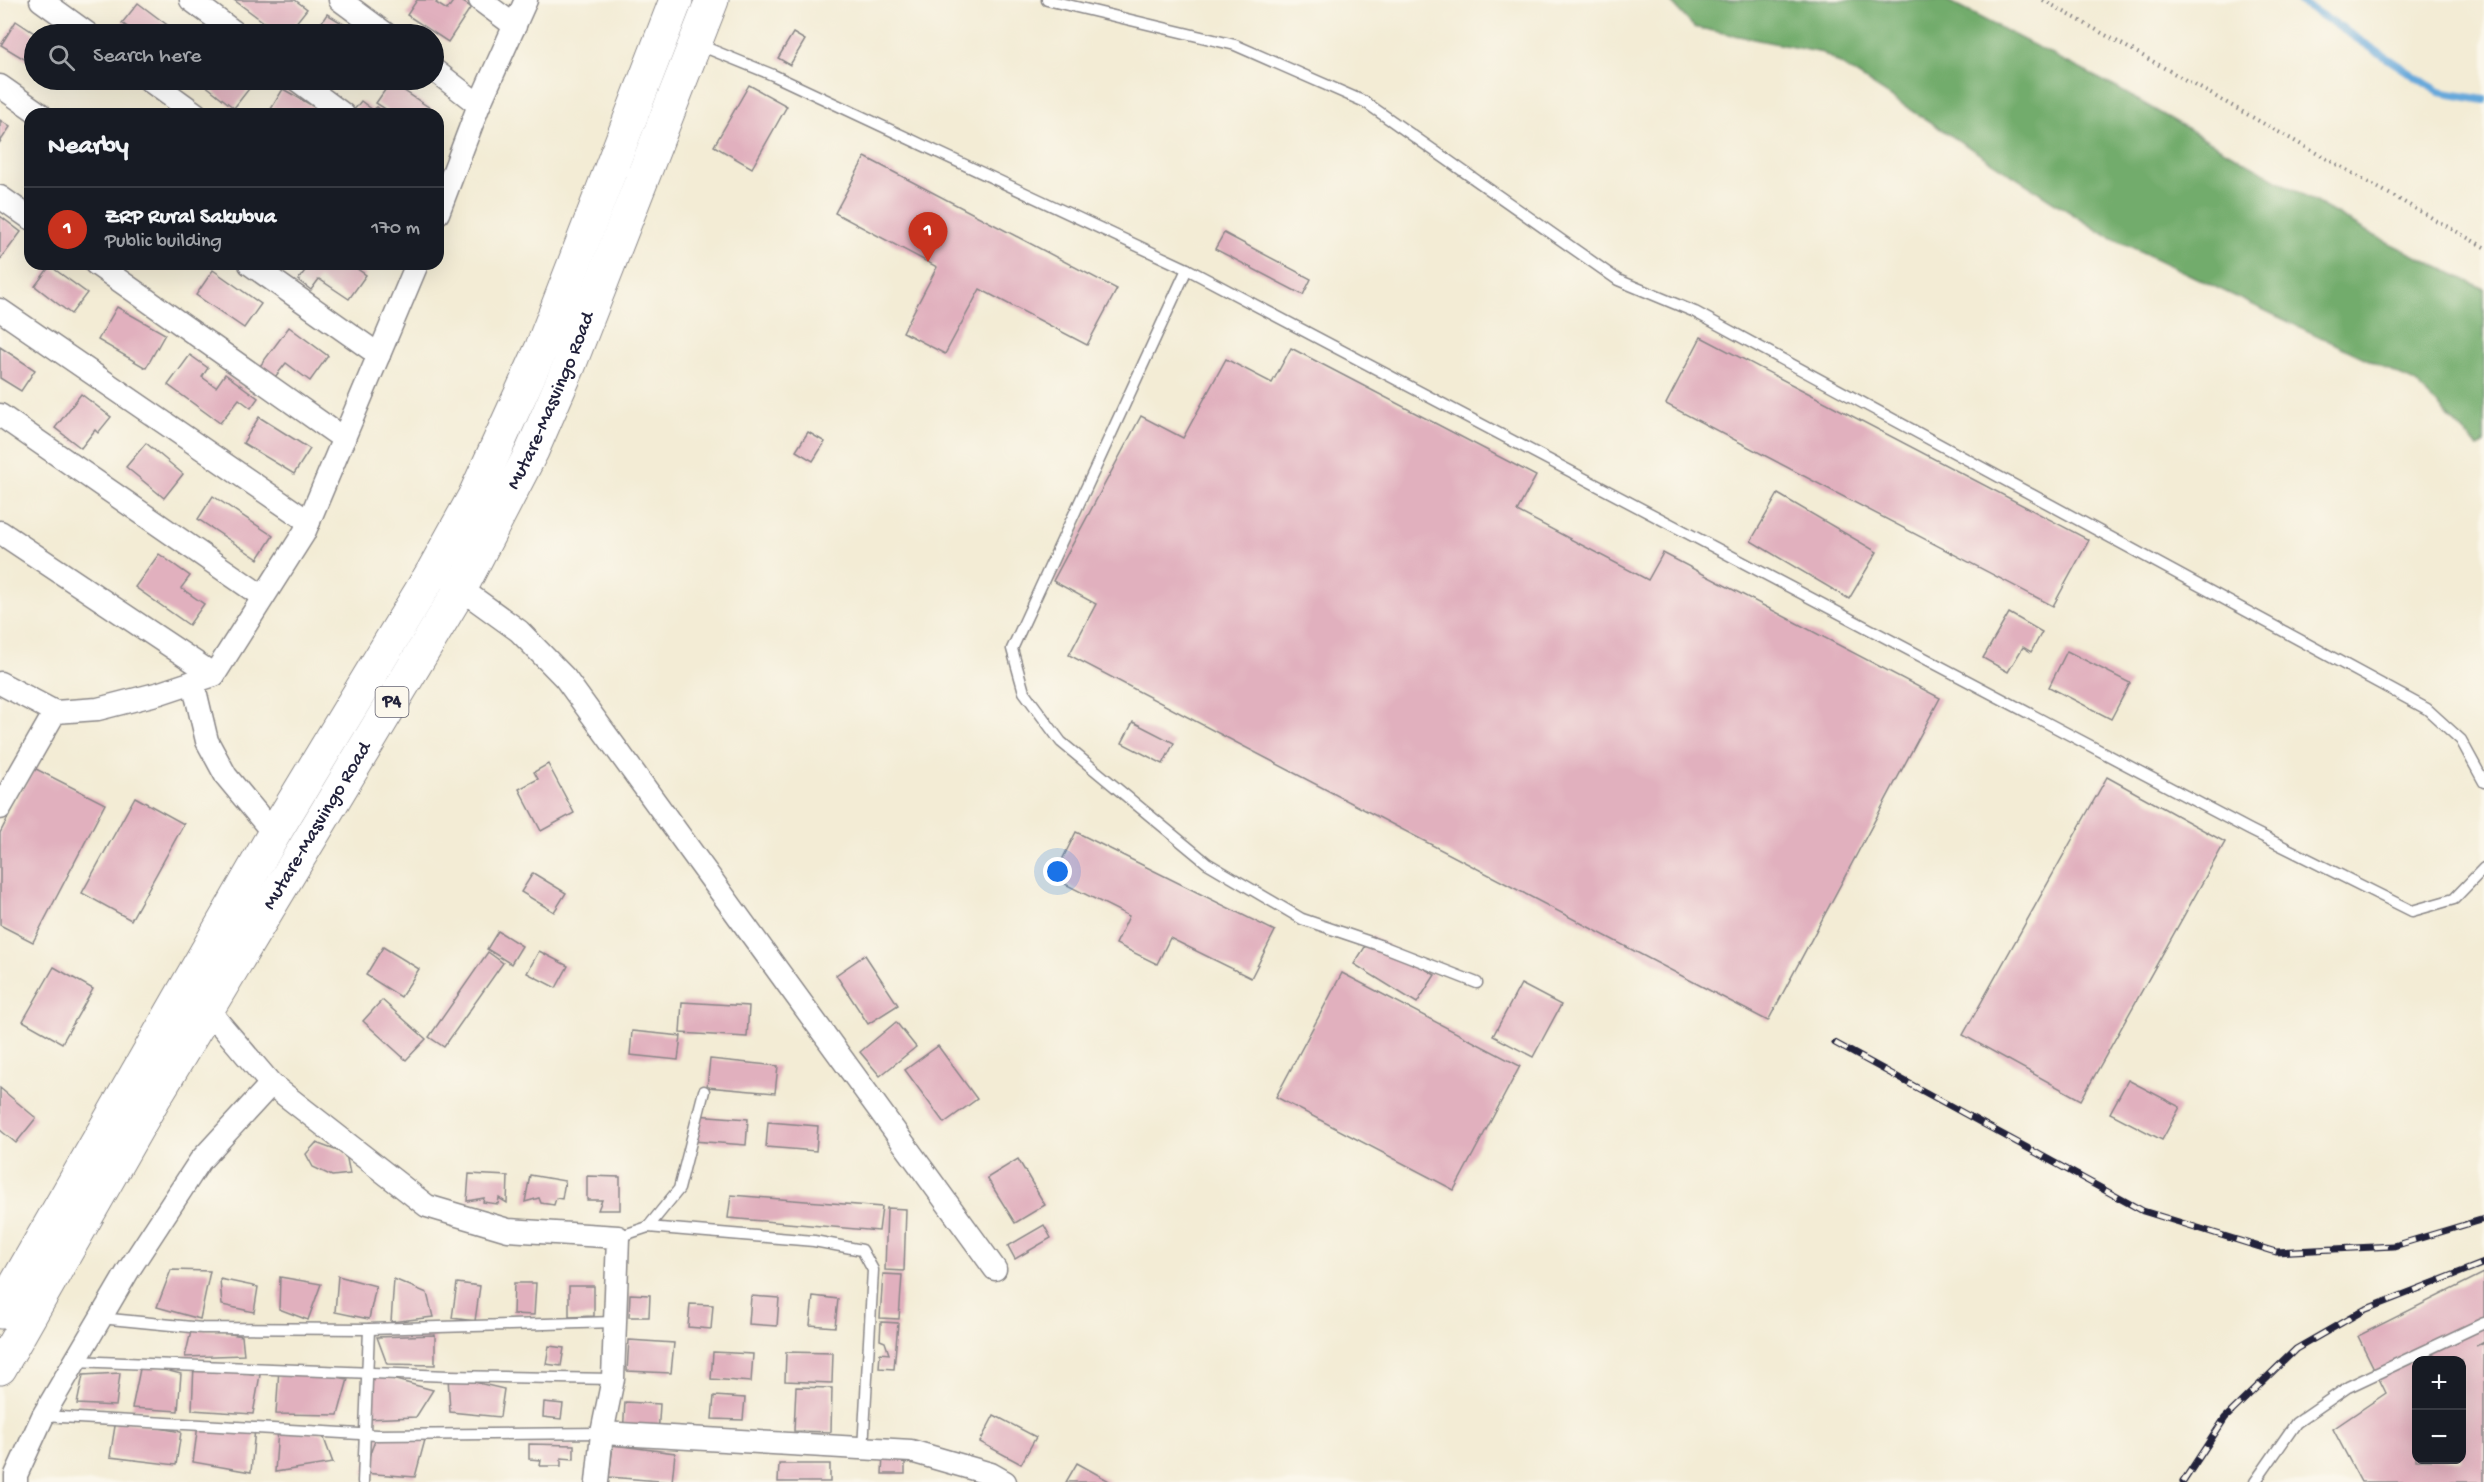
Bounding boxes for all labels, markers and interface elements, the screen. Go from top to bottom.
search box [24,24,444,90]
icon: search [45,41,78,74]
text: Search here [93,44,201,70]
text: Nearby [48,132,129,163]
text: ZRP Rural Sakubva [105,205,276,231]
pin: 1 [908,212,948,262]
text: 1 [63,218,72,241]
text: 170 m [371,218,420,241]
text: Public building [105,231,222,254]
street label: Mutare-Masvingo Road [502,307,601,494]
road number: P4 [376,687,408,717]
street label: Mutare-Masvingo Road [258,736,378,914]
your location [1043,857,1072,886]
map controls [2412,1356,2466,1464]
button: + [2412,1356,2466,1410]
button: − [2412,1410,2466,1464]

